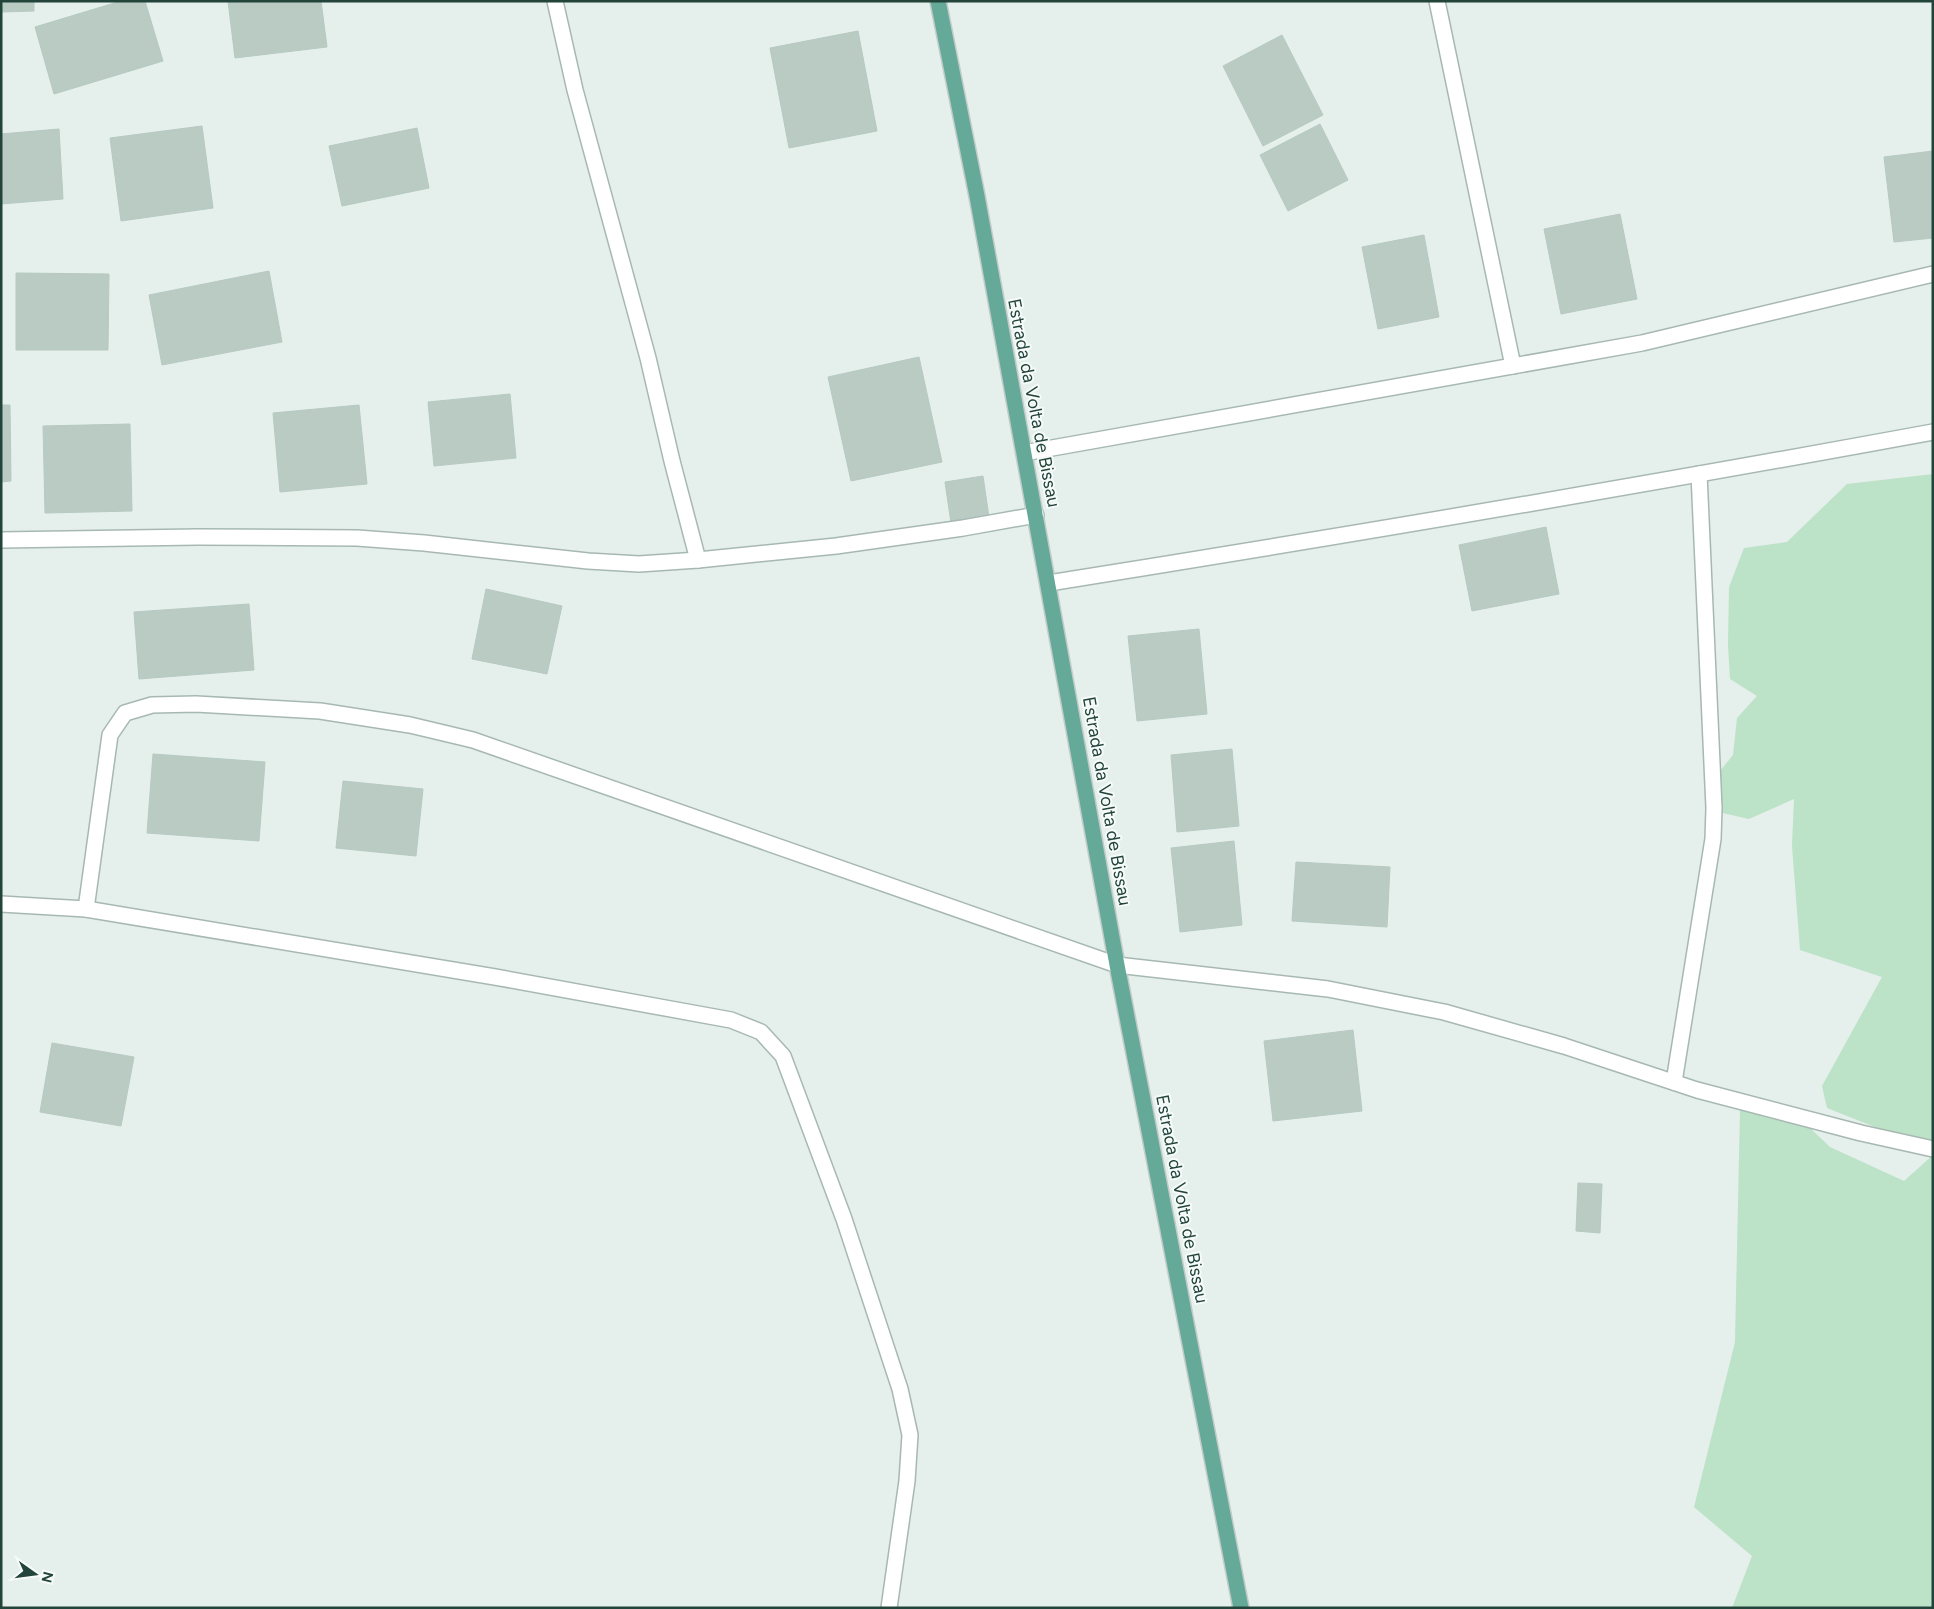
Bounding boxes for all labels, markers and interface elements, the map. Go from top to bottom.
street label: Estrada da Volta de Bissau [1003,297,1065,509]
street label: Estrada da Volta de Bissau [1078,695,1136,907]
street label: Estrada da Volta de Bissau [1151,1093,1213,1305]
north arrow [10,1549,60,1599]
text: N [38,1570,57,1584]

